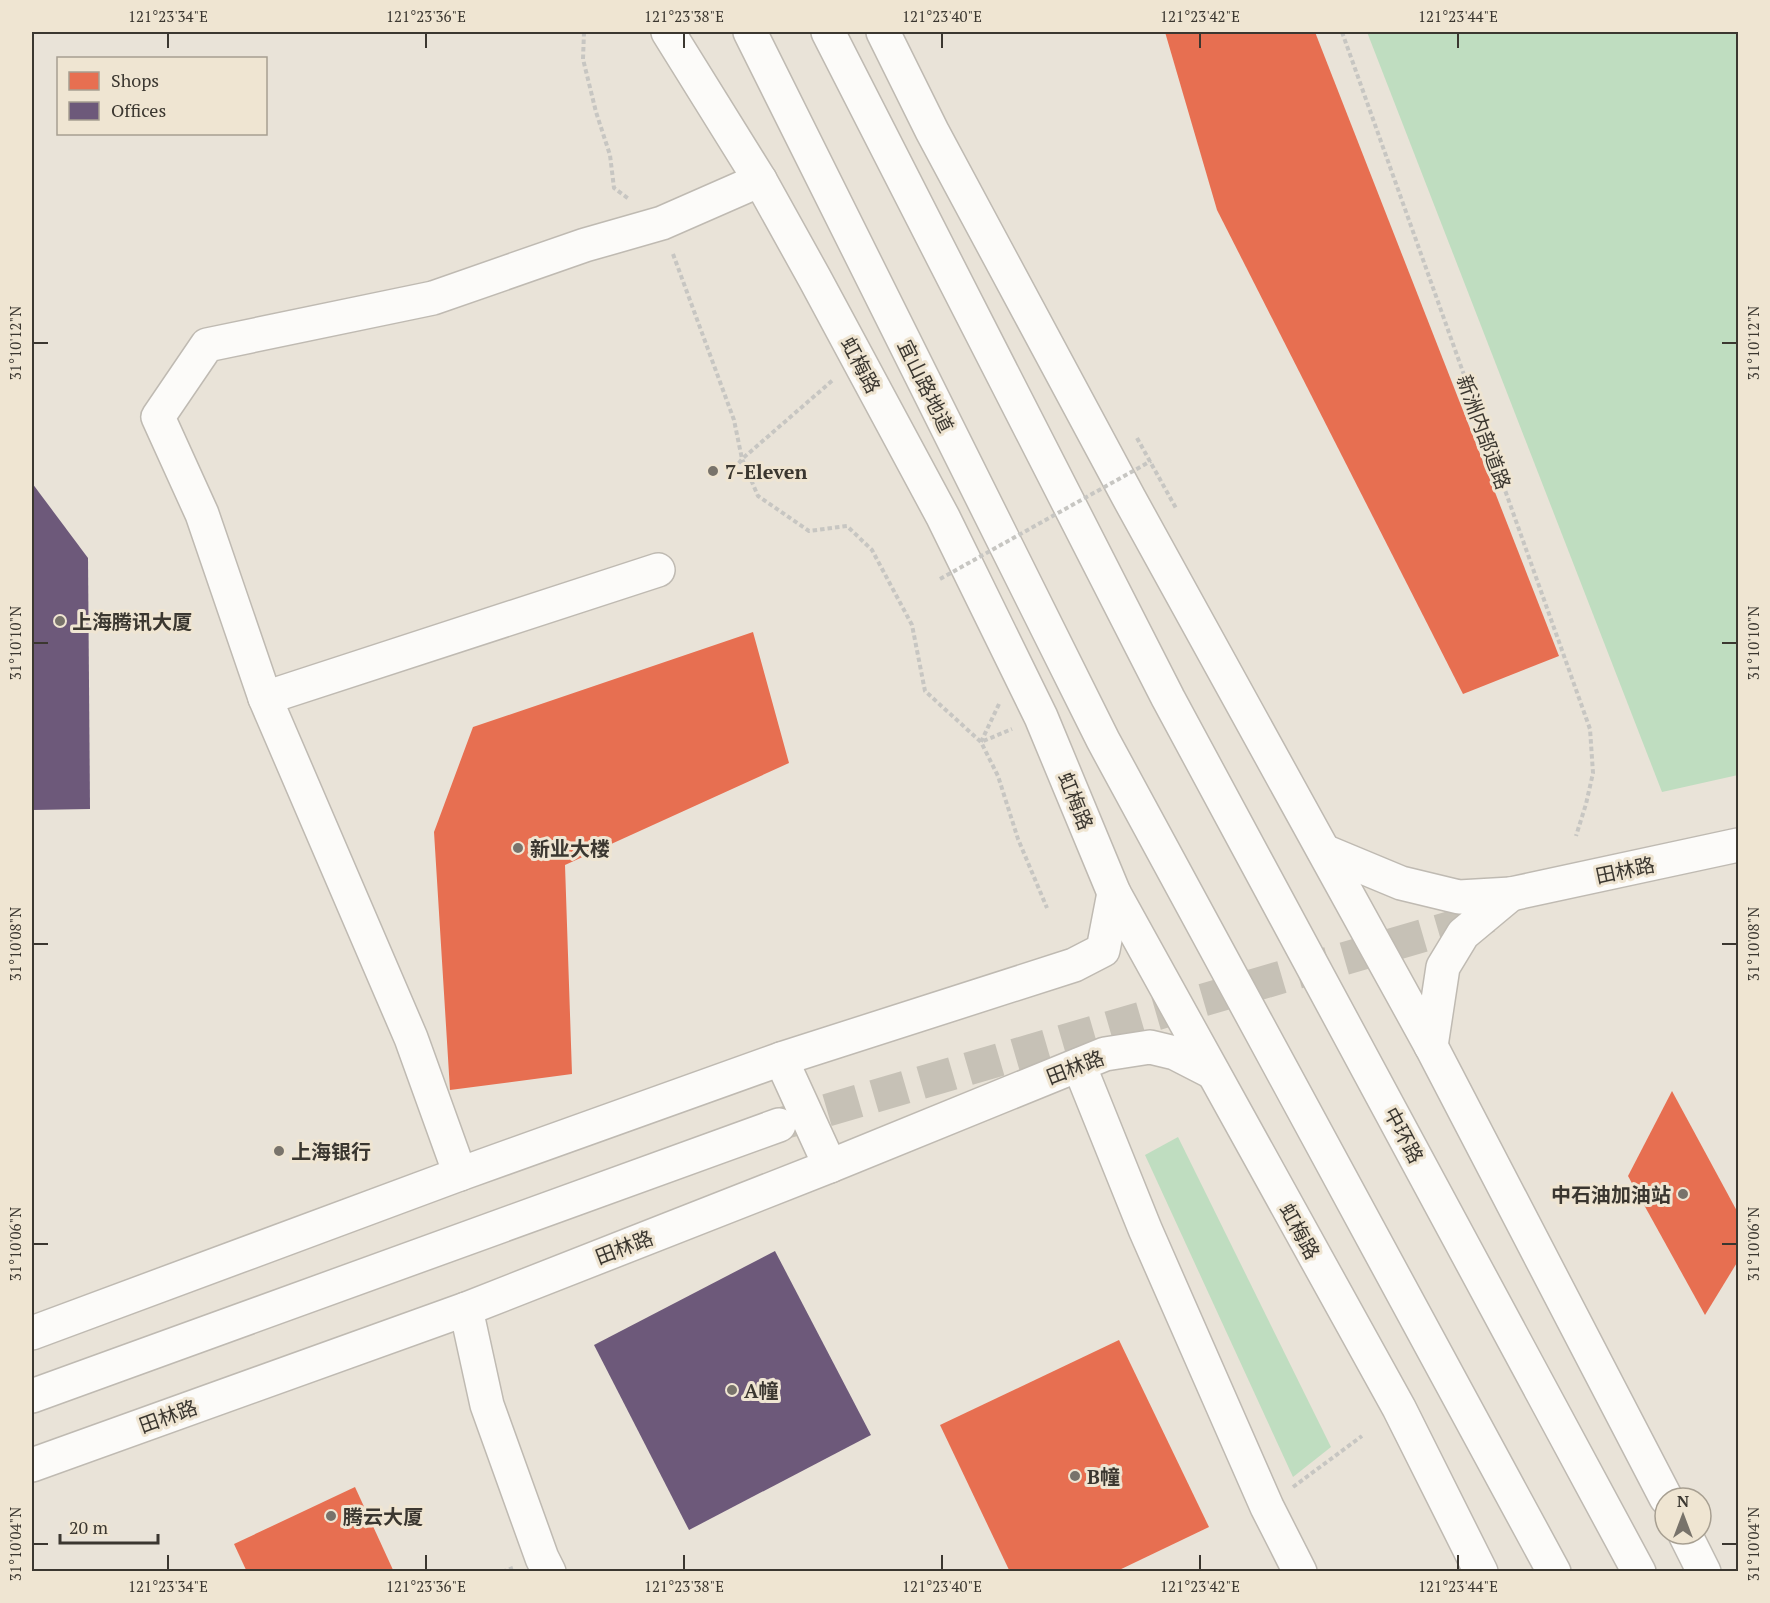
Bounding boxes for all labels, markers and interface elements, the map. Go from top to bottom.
text: 121°23'34"E [128,6,208,26]
text: 121°23'36"E [386,6,466,26]
text: 121°23'38"E [644,6,724,26]
text: 121°23'40"E [902,6,982,26]
text: 121°23'42"E [1160,6,1240,26]
text: 121°23'44"E [1418,6,1498,26]
legend [57,57,267,135]
text: Shops [111,68,159,92]
text: Offices [111,98,166,122]
text: 31°10'12"N [5,306,25,380]
text: 31°10'12"N [1743,306,1763,380]
street label: 虹梅路 [835,332,887,398]
street label: 宜山路地道 [892,335,960,437]
street label: 新洲内部道路 [1451,371,1517,493]
place label: 7-Eleven [725,458,807,485]
marker: 7-Eleven [706,464,720,478]
text: 31°10'10"N [5,606,25,680]
text: 31°10'10"N [1743,606,1763,680]
place label: 上海腾讯大厦 [72,608,192,635]
marker: 上海腾讯大厦 [53,614,67,628]
street label: 虹梅路 [1052,768,1100,834]
place label: 新业大楼 [530,835,610,862]
marker: 新业大楼 [511,841,525,855]
street label: 田林路 [1593,851,1657,889]
text: 31°10'08"N [5,907,25,981]
text: 31°10'08"N [1743,907,1763,981]
street label: 田林路 [1042,1044,1108,1090]
street label: 中环路 [1378,1102,1430,1168]
place label: 上海银行 [291,1138,371,1165]
marker: 上海银行 [272,1144,286,1158]
place label: 中石油加油站 [1551,1181,1671,1208]
marker: 中石油加油站 [1676,1187,1690,1201]
street label: 虹梅路 [1274,1198,1326,1264]
text: 31°10'06"N [5,1207,25,1281]
text: 31°10'06"N [1743,1207,1763,1281]
street label: 田林路 [591,1224,657,1270]
place label: A幢 [744,1377,779,1404]
marker: A幢 [725,1383,739,1397]
street label: 田林路 [135,1393,201,1439]
place label: B幢 [1087,1463,1120,1490]
marker: B幢 [1068,1469,1082,1483]
north arrow [1653,1486,1713,1546]
text: N [1677,1490,1689,1512]
place label: 腾云大厦 [343,1503,423,1530]
text: 31°10'04"N [5,1507,25,1581]
scale bar [60,1507,158,1545]
text: 31°10'04"N [1743,1507,1763,1581]
marker: 腾云大厦 [324,1509,338,1523]
text: 20 m [69,1515,109,1539]
text: 121°23'34"E [128,1576,208,1596]
text: 121°23'36"E [386,1576,466,1596]
text: 121°23'38"E [644,1576,724,1596]
text: 121°23'40"E [902,1576,982,1596]
text: 121°23'42"E [1160,1576,1240,1596]
text: 121°23'44"E [1418,1576,1498,1596]

